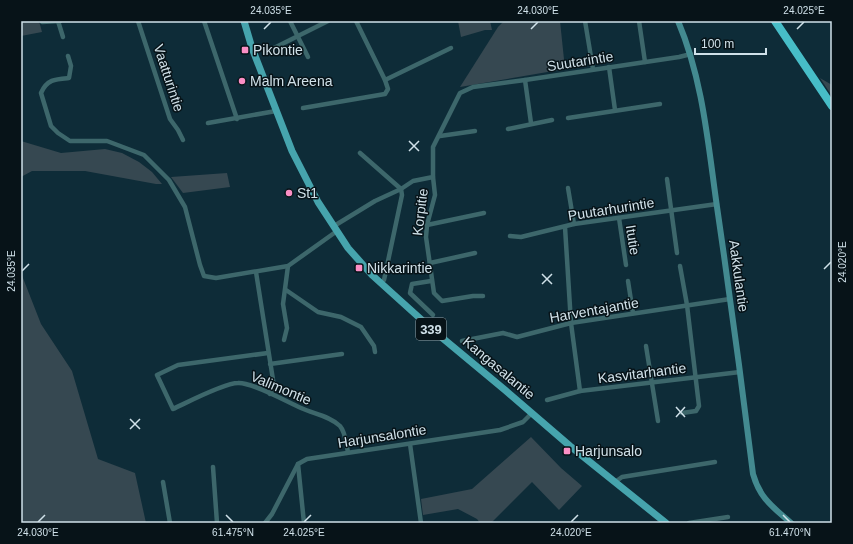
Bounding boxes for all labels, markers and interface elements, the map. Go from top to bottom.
text: 24.035°E [250,5,292,16]
text: 24.030°E [517,5,559,16]
text: 24.025°E [783,5,825,16]
scale bar [695,30,766,56]
text: 100 m [701,37,734,51]
street label: Vaatturintie [151,42,187,114]
place label: Pikontie [253,42,303,58]
marker: Pikontie [240,45,250,55]
street label: Suutarintie [546,48,615,74]
place label: Malm Areena [250,73,333,89]
marker: Malm Areena [237,76,247,86]
place label: St1 [297,185,318,201]
street label: Korpitie [409,187,431,237]
marker: St1 [284,188,294,198]
street label: Puutarhurintie [567,194,656,224]
street label: Itutie [623,224,643,256]
street label: Aakkulantie [726,239,752,313]
text: 24.020°E [837,241,848,283]
text: 24.035°E [6,250,17,292]
place label: Nikkarintie [367,260,433,276]
marker: Nikkarintie [354,263,364,273]
street label: Harventajantie [548,294,640,326]
road number: 339 [416,318,446,340]
street label: Kangasalantie [460,333,538,403]
street label: Kasvitarhantie [597,360,687,386]
street label: Valimontie [248,368,314,408]
street label: Harjunsalontie [337,421,428,451]
place label: Harjunsalo [575,443,642,459]
marker: Harjunsalo [562,446,572,456]
text: 24.030°E [17,527,59,538]
text: 61.475°N [212,527,254,538]
text: 24.025°E [283,527,325,538]
text: 24.020°E [550,527,592,538]
text: 61.470°N [769,527,811,538]

